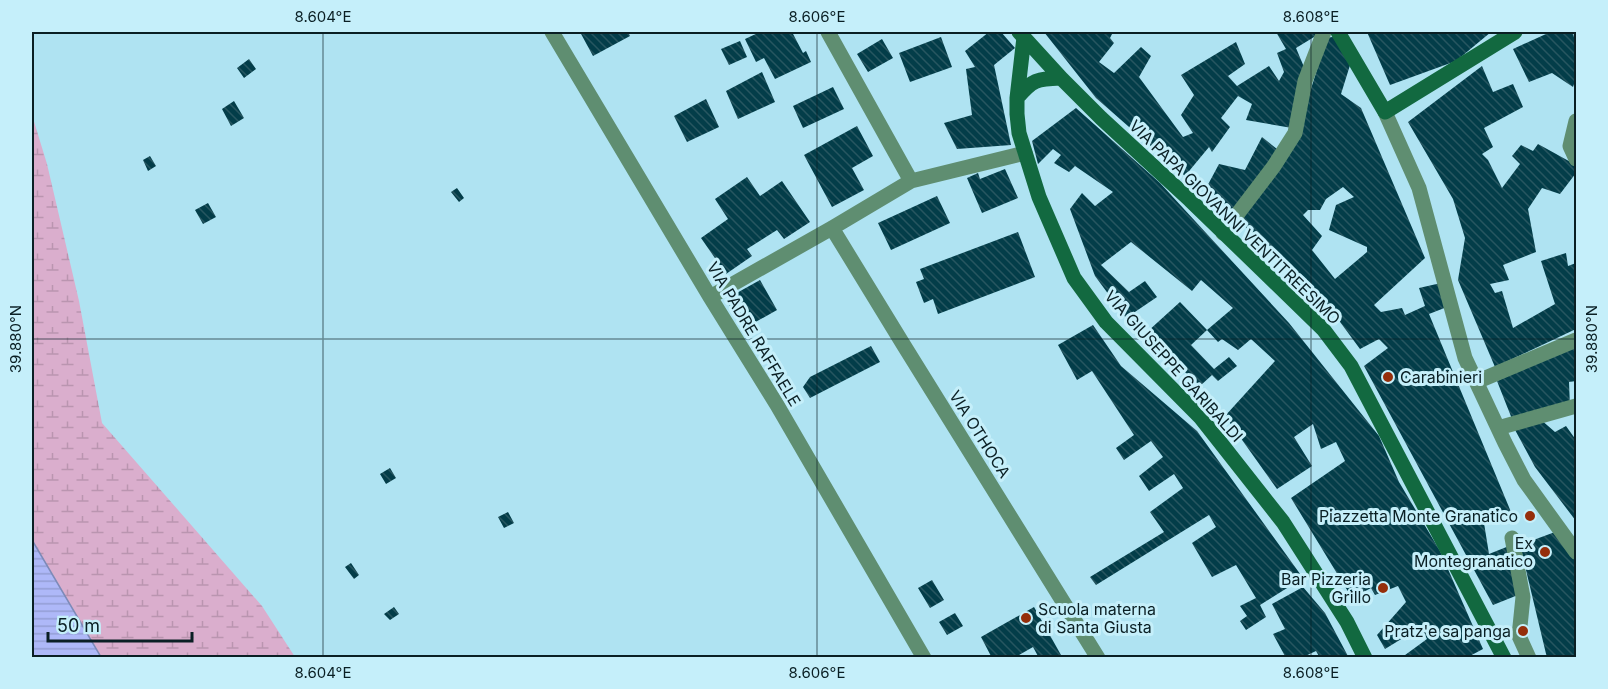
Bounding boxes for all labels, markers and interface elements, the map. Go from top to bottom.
text: 8.604°E [295,7,351,26]
text: 8.606°E [789,7,845,26]
text: 8.608°E [1283,7,1339,26]
street label: VIA PAPA GIOVANNI VENTITREESIMO [1125,116,1345,328]
street label: VIA PADRE RAFFAELE [703,258,805,410]
street label: VIA GIUSEPPE GARIBALDI [1101,286,1247,446]
text: 39.880°N [6,305,25,373]
text: 39.880°N [1582,305,1601,373]
place label: Carabinieri [1400,367,1482,387]
marker: Carabinieri [1381,370,1395,384]
street label: VIA OTHOCA [945,387,1015,481]
place label: Piazzetta Monte Granatico [1319,506,1518,526]
marker: Piazzetta Monte Granatico [1523,509,1537,523]
place label: Ex Montegranatico [1414,533,1533,571]
marker: Ex Montegranatico [1538,545,1552,559]
place label: Bar Pizzeria Grillo [1281,569,1371,607]
marker: Bar Pizzeria Grillo [1376,581,1390,595]
place label: Scuola materna di Santa Giusta [1038,599,1156,637]
scale bar [48,605,192,643]
marker: Scuola materna di Santa Giusta [1019,611,1033,625]
text: 50 m [57,615,100,636]
place label: Pratz'e sa panga [1384,621,1511,641]
marker: Pratz'e sa panga [1516,624,1530,638]
text: 8.604°E [295,663,351,682]
text: 8.606°E [789,663,845,682]
text: 8.608°E [1283,663,1339,682]

